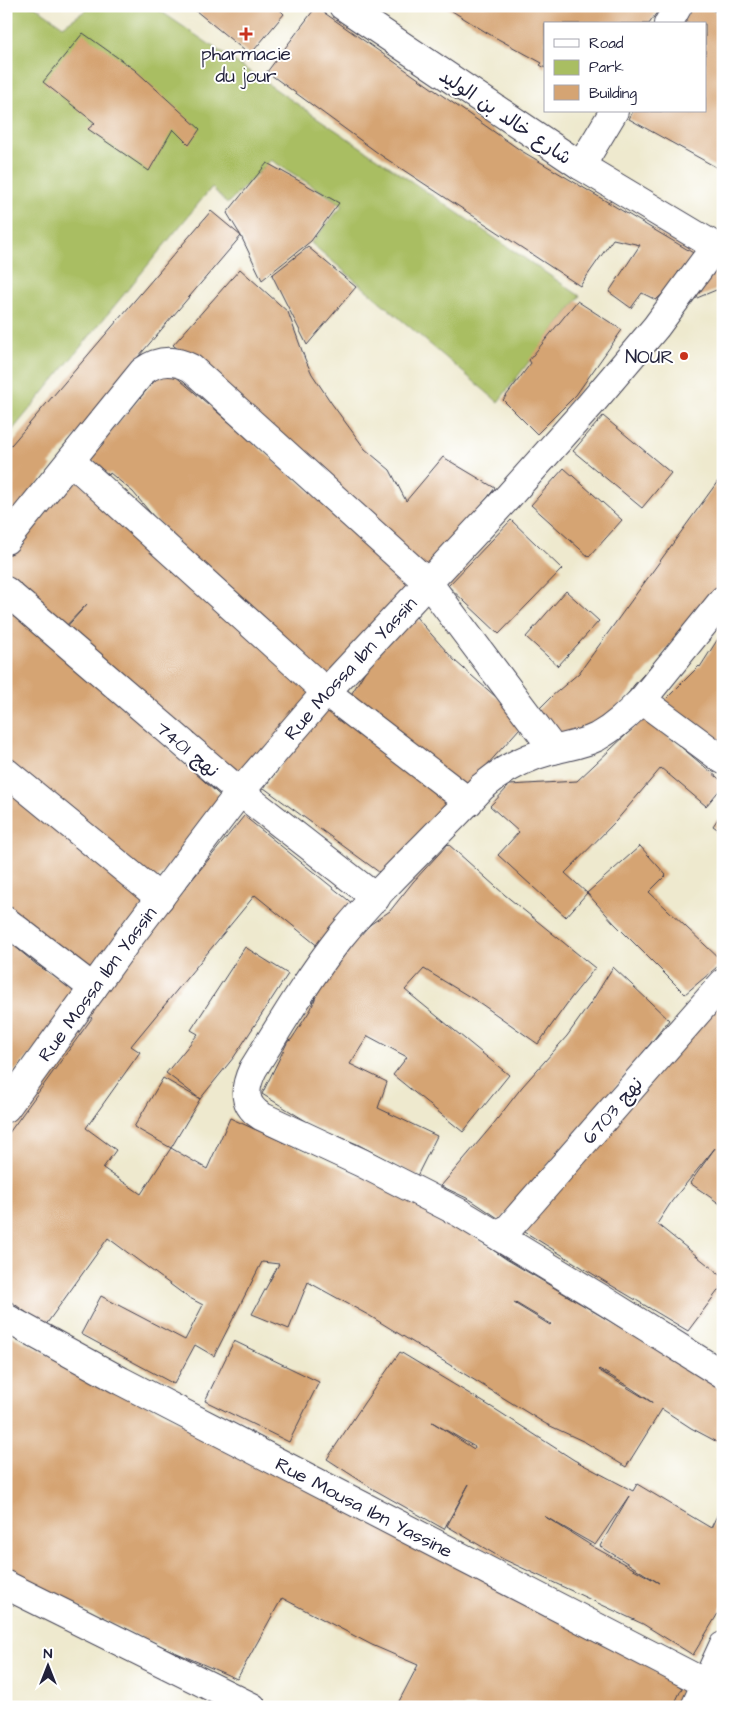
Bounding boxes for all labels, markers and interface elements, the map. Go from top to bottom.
legend [544,22,706,112]
marker: pharmacie du jour [240,28,252,40]
text: Road [589,33,624,54]
place label: pharmacie du jour [201,41,291,90]
text: Park [589,57,624,78]
street label: شارع خالد بن الوليد [434,63,577,172]
text: Building [589,83,637,105]
place label: NOUR [625,344,674,371]
marker: NOUR [678,350,690,362]
street label: Rue Mossa Ibn Yassin [278,591,423,747]
street label: نهج 7401 [150,716,224,785]
street label: Rue Mossa Ibn Yassin [32,901,164,1067]
street label: نهج 6703 [576,1072,650,1150]
street label: Rue Mousa Ibn Yassine [270,1451,457,1565]
north arrow [22,1640,72,1690]
text: N [44,1644,53,1664]

